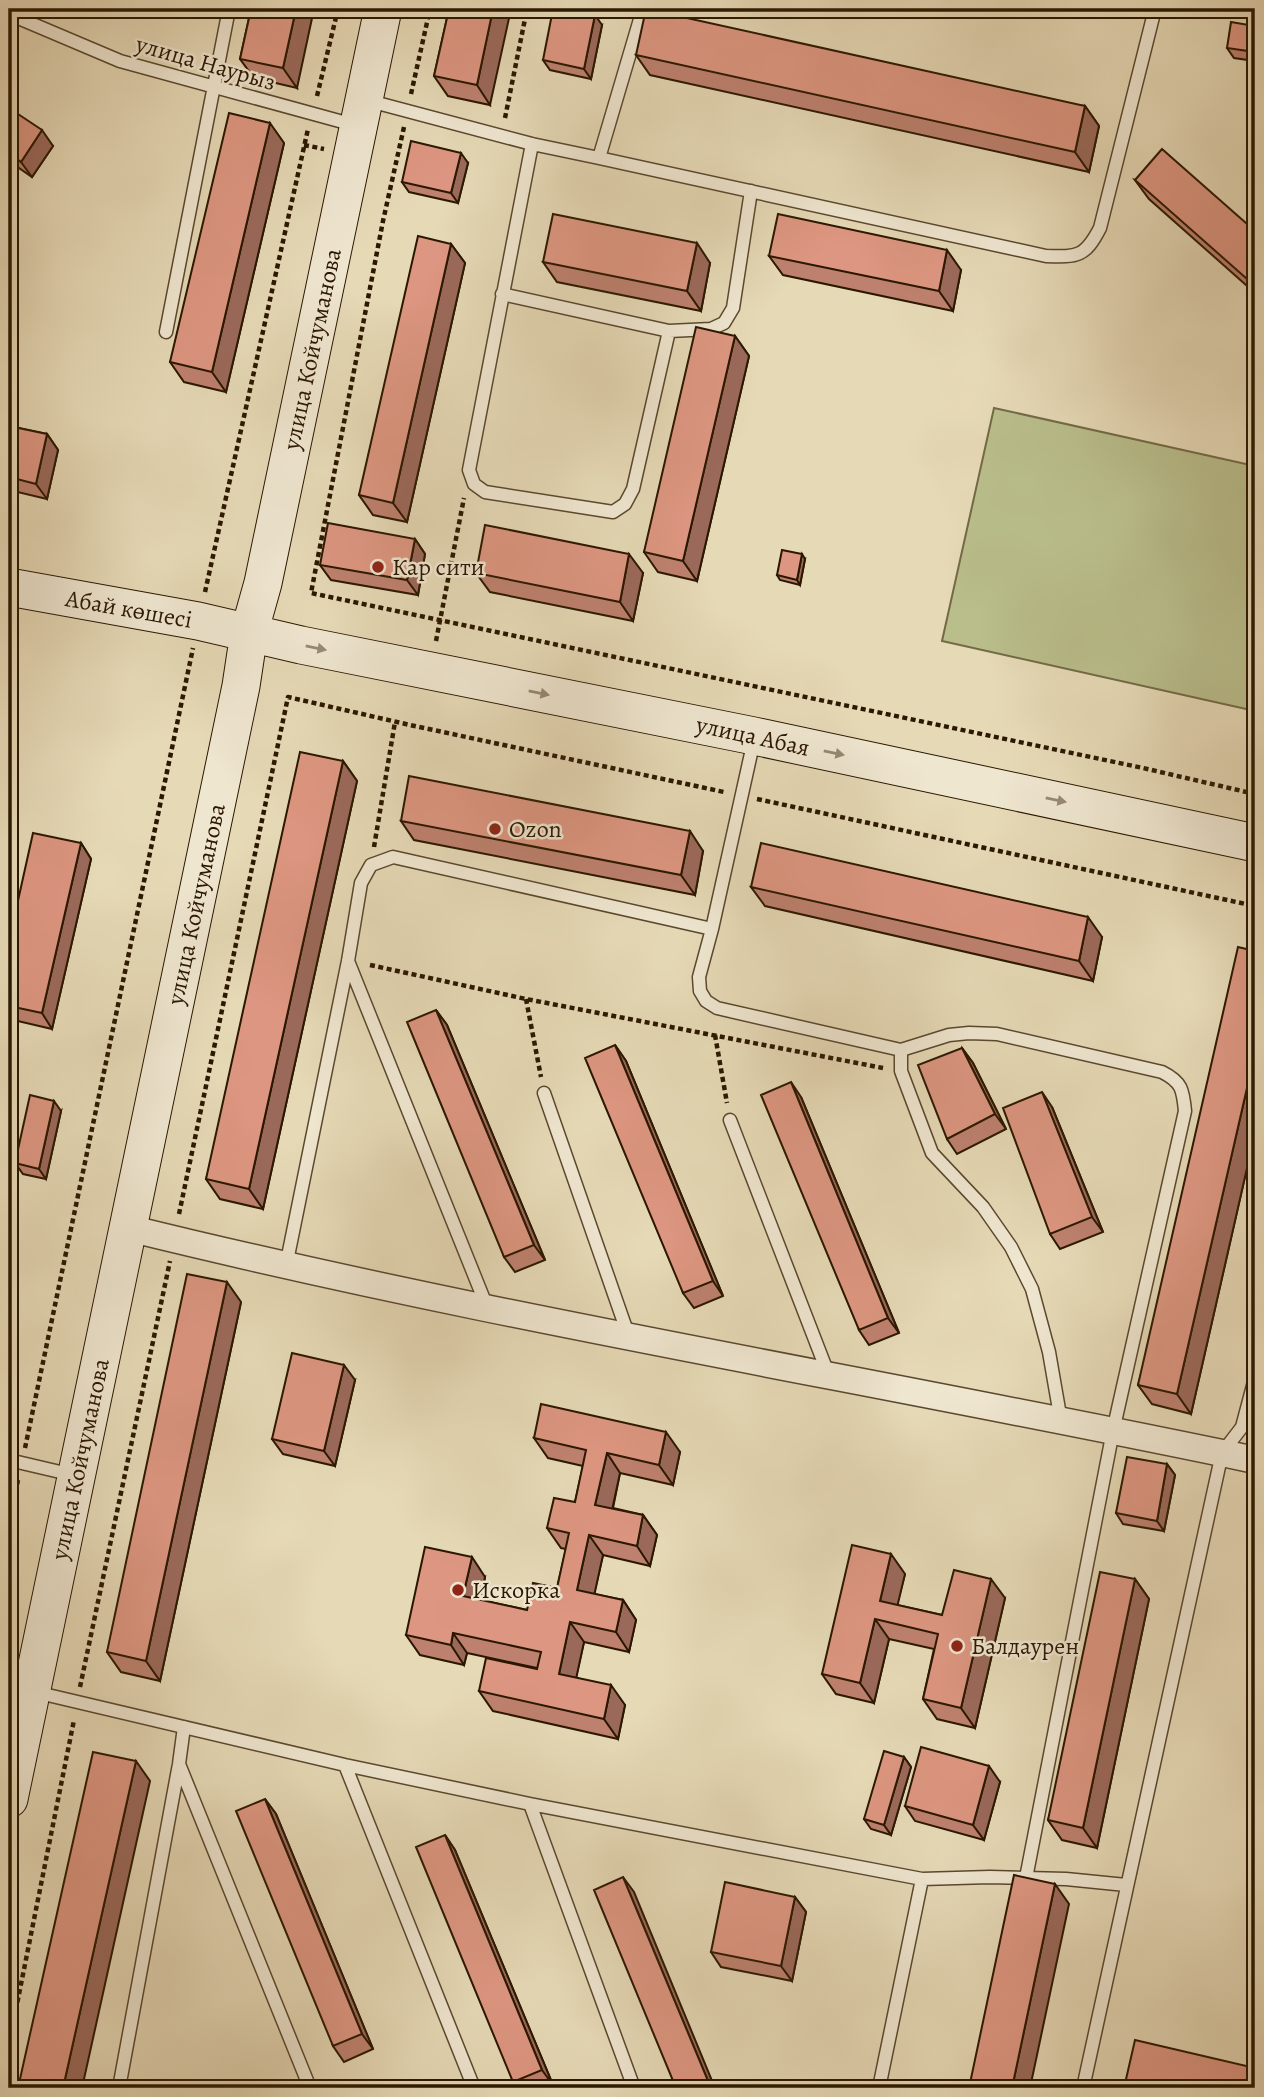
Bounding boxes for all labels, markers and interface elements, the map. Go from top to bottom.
street label: улица Наурыз [131,27,280,98]
street label: улица Койчуманова [275,245,349,454]
place label: Кар сити [392,551,485,583]
marker: Кар сити [370,559,386,575]
street label: Абай көшесі [62,582,195,636]
one-way arrow [305,642,327,653]
one-way arrow [528,687,550,698]
street label: улица Абая [692,708,813,764]
one-way arrow [823,748,845,759]
one-way arrow [1045,795,1067,806]
street label: улица Койчуманова [159,800,233,1009]
place label: Ozon [509,813,562,845]
marker: Ozon [487,821,503,837]
street label: улица Койчуманова [43,1355,117,1564]
place label: Искоркa [472,1574,561,1606]
marker: Искоркa [450,1582,466,1598]
place label: Балдаурен [971,1630,1079,1662]
marker: Балдаурен [949,1638,965,1654]

